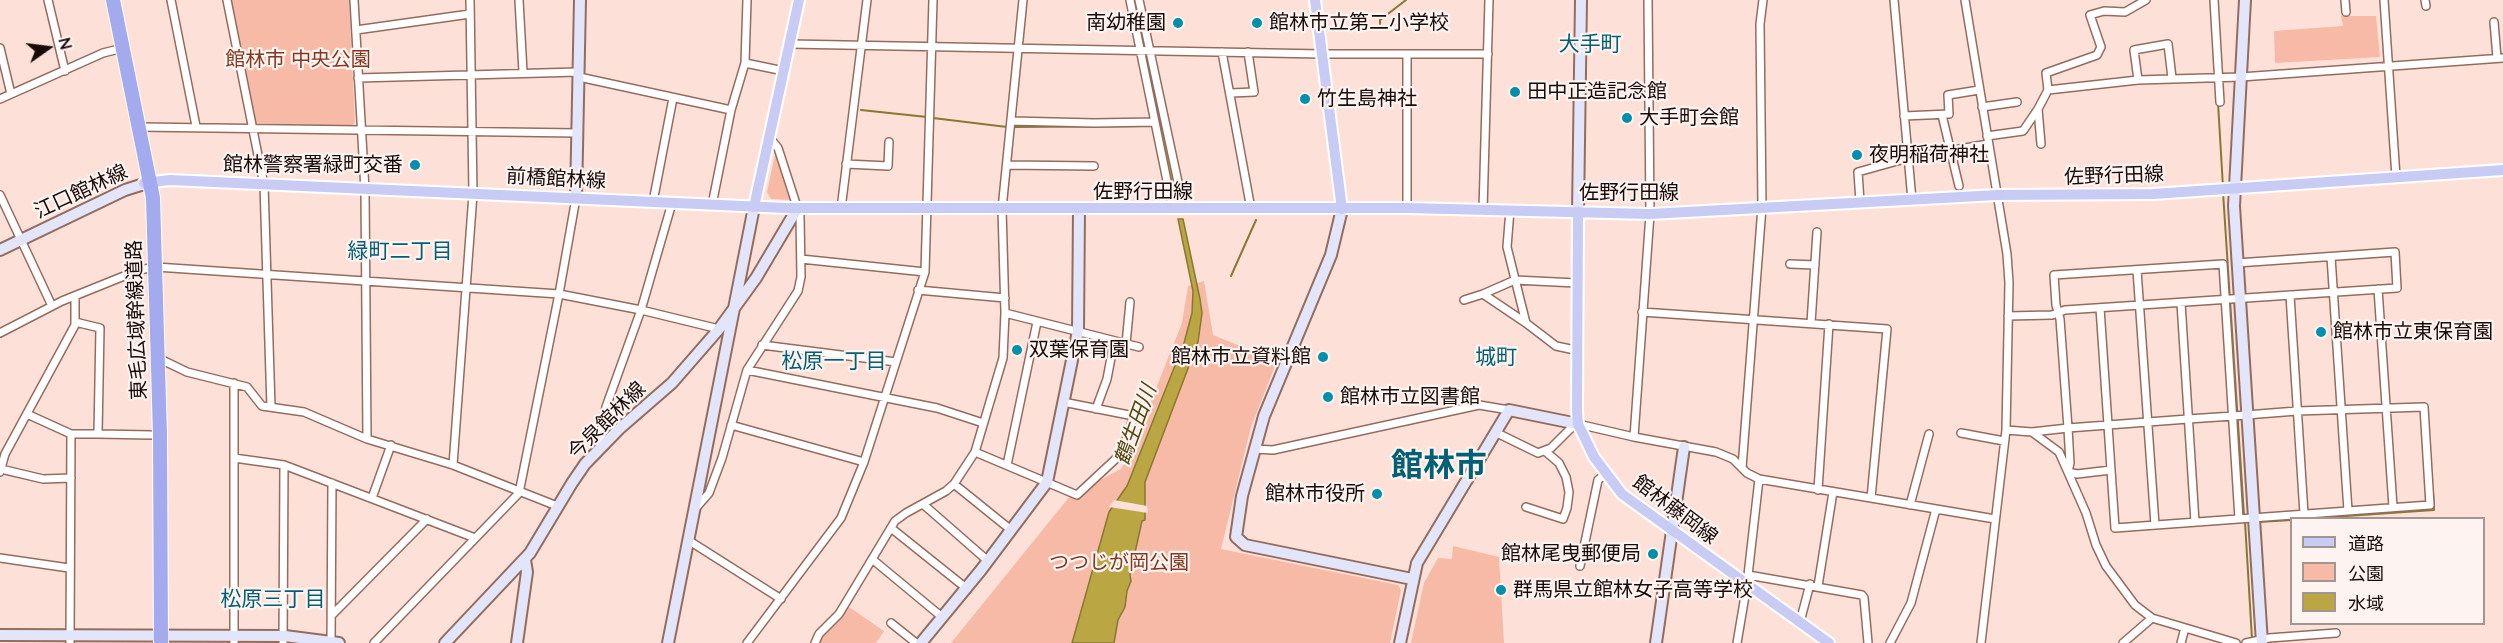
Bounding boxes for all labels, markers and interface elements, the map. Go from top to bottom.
place label: 南幼稚園 [1086,11,1166,35]
place label: 館林市立第二小学校 [1269,11,1449,35]
marker: 南幼稚園 [1171,16,1185,30]
marker: 館林市立第二小学校 [1250,16,1264,30]
north arrow [18,18,78,78]
district label: 大手町 [1559,32,1621,58]
text: N [54,36,77,52]
park label: 館林市 中央公園 [225,48,371,72]
place label: 田中正造記念館 [1527,80,1667,104]
marker: 田中正造記念館 [1508,85,1522,99]
place label: 竹生島神社 [1317,87,1417,111]
marker: 竹生島神社 [1298,92,1312,106]
place label: 大手町会館 [1639,106,1739,130]
marker: 大手町会館 [1620,111,1634,125]
place label: 夜明稲荷神社 [1869,143,1989,167]
marker: 夜明稲荷神社 [1850,148,1864,162]
place label: 館林警察署緑町交番 [223,153,403,177]
marker: 館林警察署緑町交番 [408,158,422,172]
street label: 江口館林線 [31,160,131,224]
street label: 佐野行田線 [2064,162,2164,190]
street label: 前橋館林線 [505,164,607,194]
street label: 佐野行田線 [1093,180,1193,204]
street label: 佐野行田線 [1579,181,1679,205]
district label: 緑町二丁目 [348,239,452,265]
street label: 東毛広域幹線道路 [122,240,152,400]
place label: 館林市立東保育園 [2333,320,2493,344]
marker: 館林市立東保育園 [2314,325,2328,339]
place label: 双葉保育園 [1029,338,1129,362]
marker: 双葉保育園 [1010,343,1024,357]
place label: 館林市立資料館 [1171,345,1311,369]
district label: 城町 [1475,345,1517,371]
district label: 松原一丁目 [782,349,886,375]
marker: 館林市立資料館 [1316,350,1330,364]
street label: 今泉館林線 [563,377,651,465]
water label: 鶴生田川 [1110,381,1162,469]
place label: 館林市立図書館 [1340,385,1480,409]
marker: 館林市立図書館 [1321,390,1335,404]
district label: 館林市 [1391,447,1487,485]
street label: 館林藤岡線 [1628,470,1722,550]
place label: 館林市役所 [1265,482,1365,506]
marker: 館林市役所 [1370,487,1384,501]
legend [2290,517,2485,625]
text: 道路 [2348,532,2384,555]
place label: 館林尾曳郵便局 [1501,542,1641,566]
marker: 館林尾曳郵便局 [1646,547,1660,561]
park label: つつじが岡公園 [1049,551,1189,575]
text: 公園 [2348,562,2384,585]
place label: 群馬県立館林女子高等学校 [1513,578,1753,602]
marker: 群馬県立館林女子高等学校 [1494,583,1508,597]
district label: 松原三丁目 [221,587,325,613]
text: 水域 [2348,592,2384,615]

